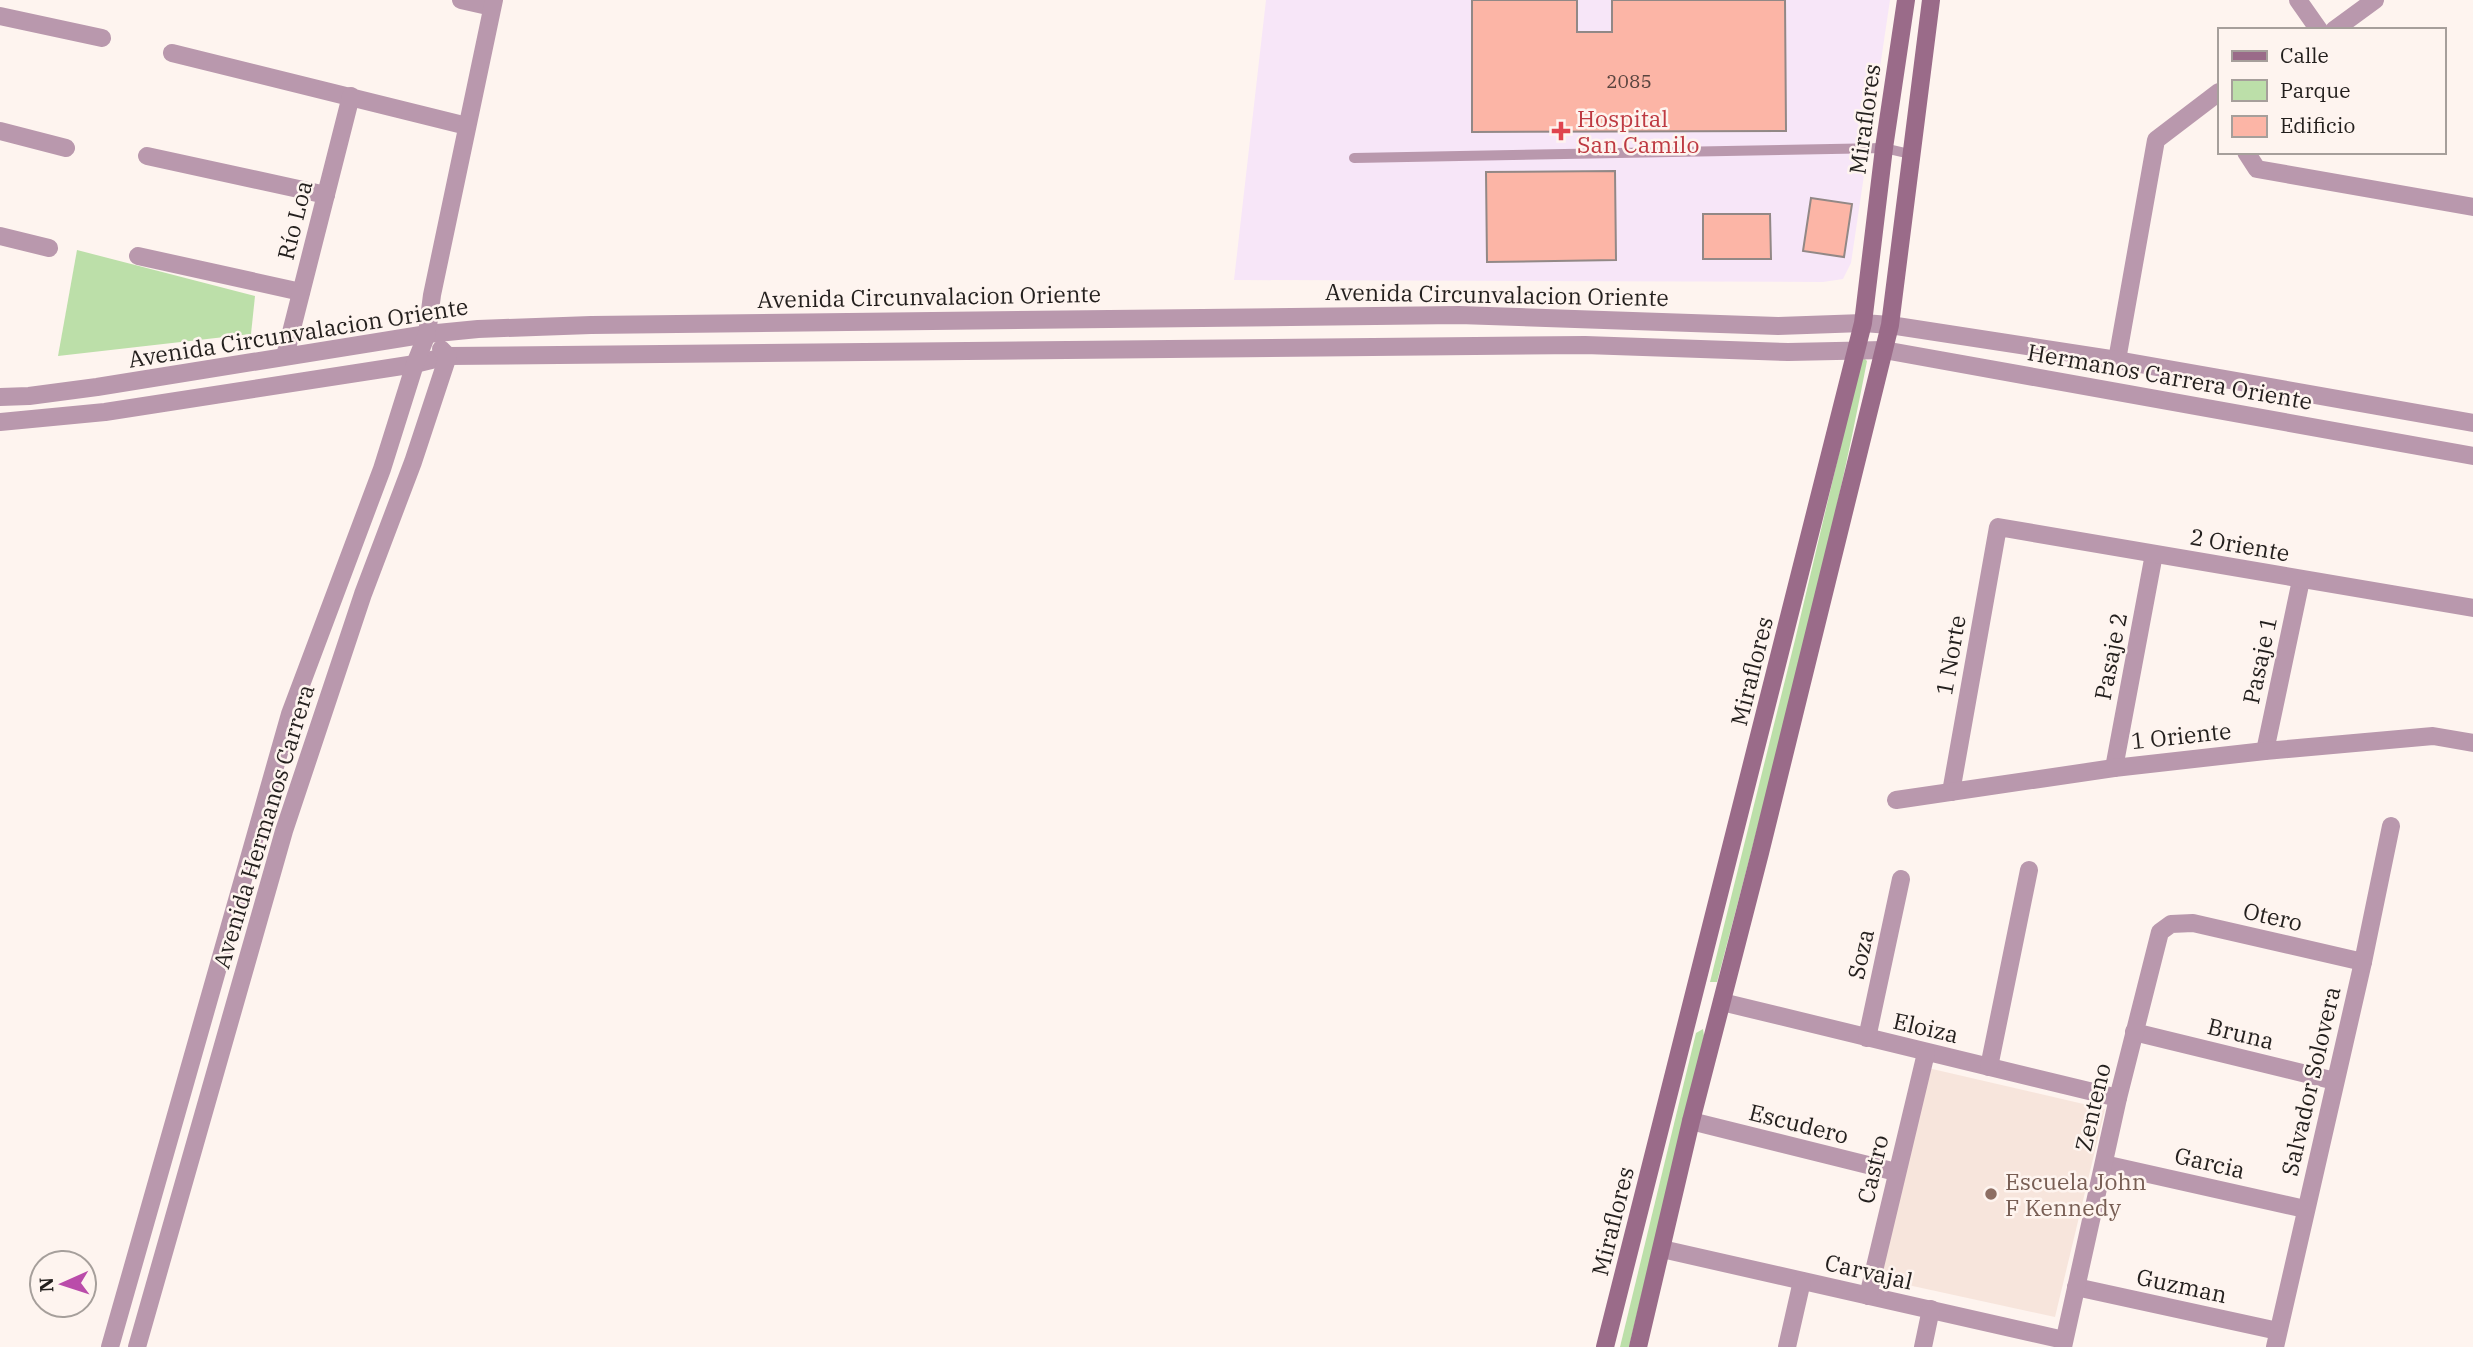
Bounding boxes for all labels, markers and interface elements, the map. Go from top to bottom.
legend [2218,28,2445,154]
text: Calle [2280,41,2329,69]
street label: Miraflores [1841,62,1887,176]
house number: 2085 [1606,69,1652,93]
text: Parque [2280,76,2350,104]
place label: Hospital San Camilo [1577,103,1699,159]
text: Edificio [2280,111,2355,139]
marker: Hospital San Camilo [1551,121,1571,141]
street label: Río Loa [270,177,318,263]
street label: Avenida Circunvalacion Oriente [1325,276,1669,312]
street label: Avenida Circunvalacion Oriente [757,278,1101,314]
street label: Avenida Circunvalacion Oriente [126,290,470,374]
street label: Hermanos Carrera Oriente [2025,336,2315,416]
street label: 2 Oriente [2188,521,2292,567]
street label: Pasaje 2 [2087,610,2133,702]
street label: Miraflores [1723,613,1779,729]
street label: 1 Norte [1928,613,1972,697]
street label: Pasaje 1 [2235,613,2283,707]
street label: Avenida Hermanos Carrera [205,680,321,972]
street label: 1 Oriente [2129,715,2233,755]
street label: Otero [2240,895,2306,937]
street label: Soza [1840,926,1880,982]
street label: Salvador Solovera [2274,983,2346,1179]
street label: Eloiza [1890,1005,1962,1049]
street label: Bruna [2205,1010,2277,1056]
street label: Zenteno [2067,1060,2117,1154]
street label: Escudero [1746,1096,1852,1150]
street label: Castro [1850,1132,1894,1206]
street label: Garcia [2172,1139,2248,1185]
street label: Miraflores [1584,1163,1640,1279]
place label: Escuela John F Kennedy [2005,1166,2147,1222]
marker: Escuela John F Kennedy [1983,1186,1999,1202]
street label: Carvajal [1822,1246,1916,1296]
north arrow [28,1249,98,1319]
street label: Guzman [2134,1261,2230,1309]
text: N [34,1277,58,1293]

